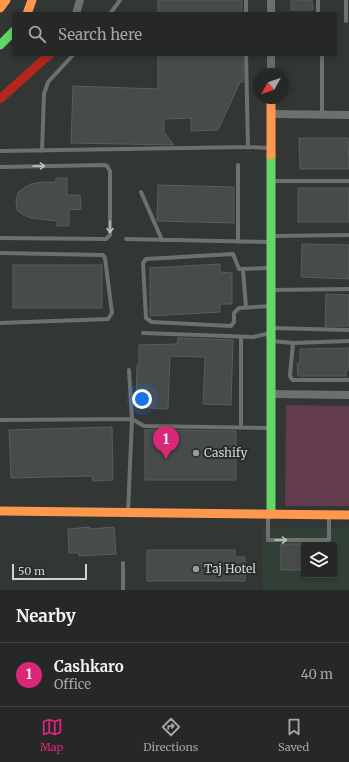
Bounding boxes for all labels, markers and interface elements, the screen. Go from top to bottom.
search box [12,12,337,56]
icon: search [26,23,48,45]
text: Search here [58,25,142,44]
north arrow [253,68,289,104]
one-way arrow [32,163,45,170]
one-way arrow [106,220,114,233]
your location [132,389,152,409]
pin: 1 [153,426,179,459]
place label: Cashify [204,445,248,460]
marker: Cashify [191,448,201,458]
one-way arrow [274,536,287,544]
map controls [301,542,337,578]
button: layers [301,542,337,578]
place label: Taj Hotel [204,561,256,576]
scale bar [12,562,87,581]
text: 50 m [18,564,45,578]
marker: Taj Hotel [191,564,201,574]
text: Nearby [16,605,76,627]
text: Cashkaro [54,657,124,676]
text: 1 [26,666,32,683]
text: 40 m [301,666,333,683]
text: Office [54,676,91,693]
tab: Map [40,716,63,754]
tab: Directions [143,716,198,754]
tab: Saved [278,716,309,754]

